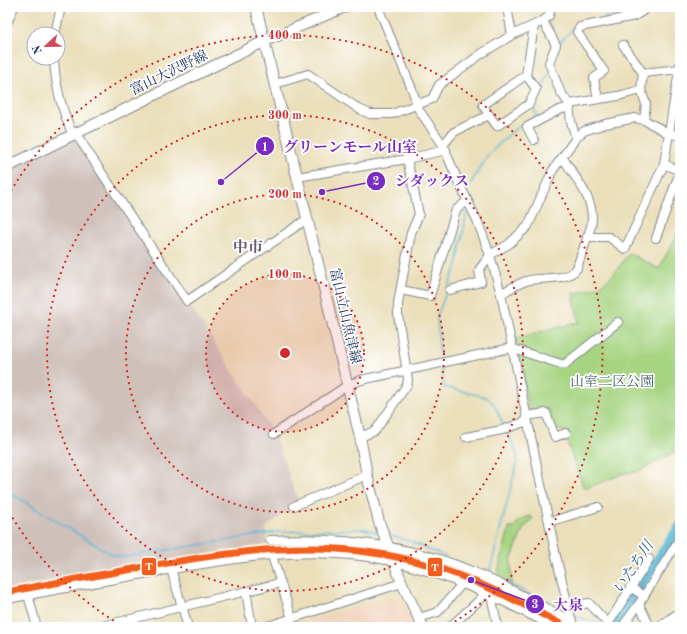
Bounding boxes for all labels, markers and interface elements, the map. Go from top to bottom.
north arrow [26,26,66,66]
text: 400 m [268,30,302,42]
text: N [31,43,45,55]
street label: 富山大沢野線 [128,47,210,98]
text: 300 m [268,110,302,122]
callout: グリーンモール山室 [255,133,425,160]
text: グリーンモール山室 [283,139,417,156]
text: 1 [262,142,268,154]
callout: シダックス [366,168,477,195]
text: シダックス [395,173,469,190]
text: 2 [373,176,380,188]
text: 200 m [268,189,302,201]
district label: 中市 [233,239,263,256]
street label: 富山立山魚津線 [327,266,364,365]
text: 100 m [268,269,302,281]
centre of rings [278,346,292,360]
park label: 山室二区公園 [570,374,654,389]
water label: いたち川 [610,537,658,597]
line badge: T [141,557,157,576]
line badge: T [427,557,443,577]
text: T [145,562,153,573]
text: T [431,563,439,574]
callout: 大泉 [525,591,591,618]
text: 大泉 [553,597,583,614]
text: 3 [532,599,539,611]

